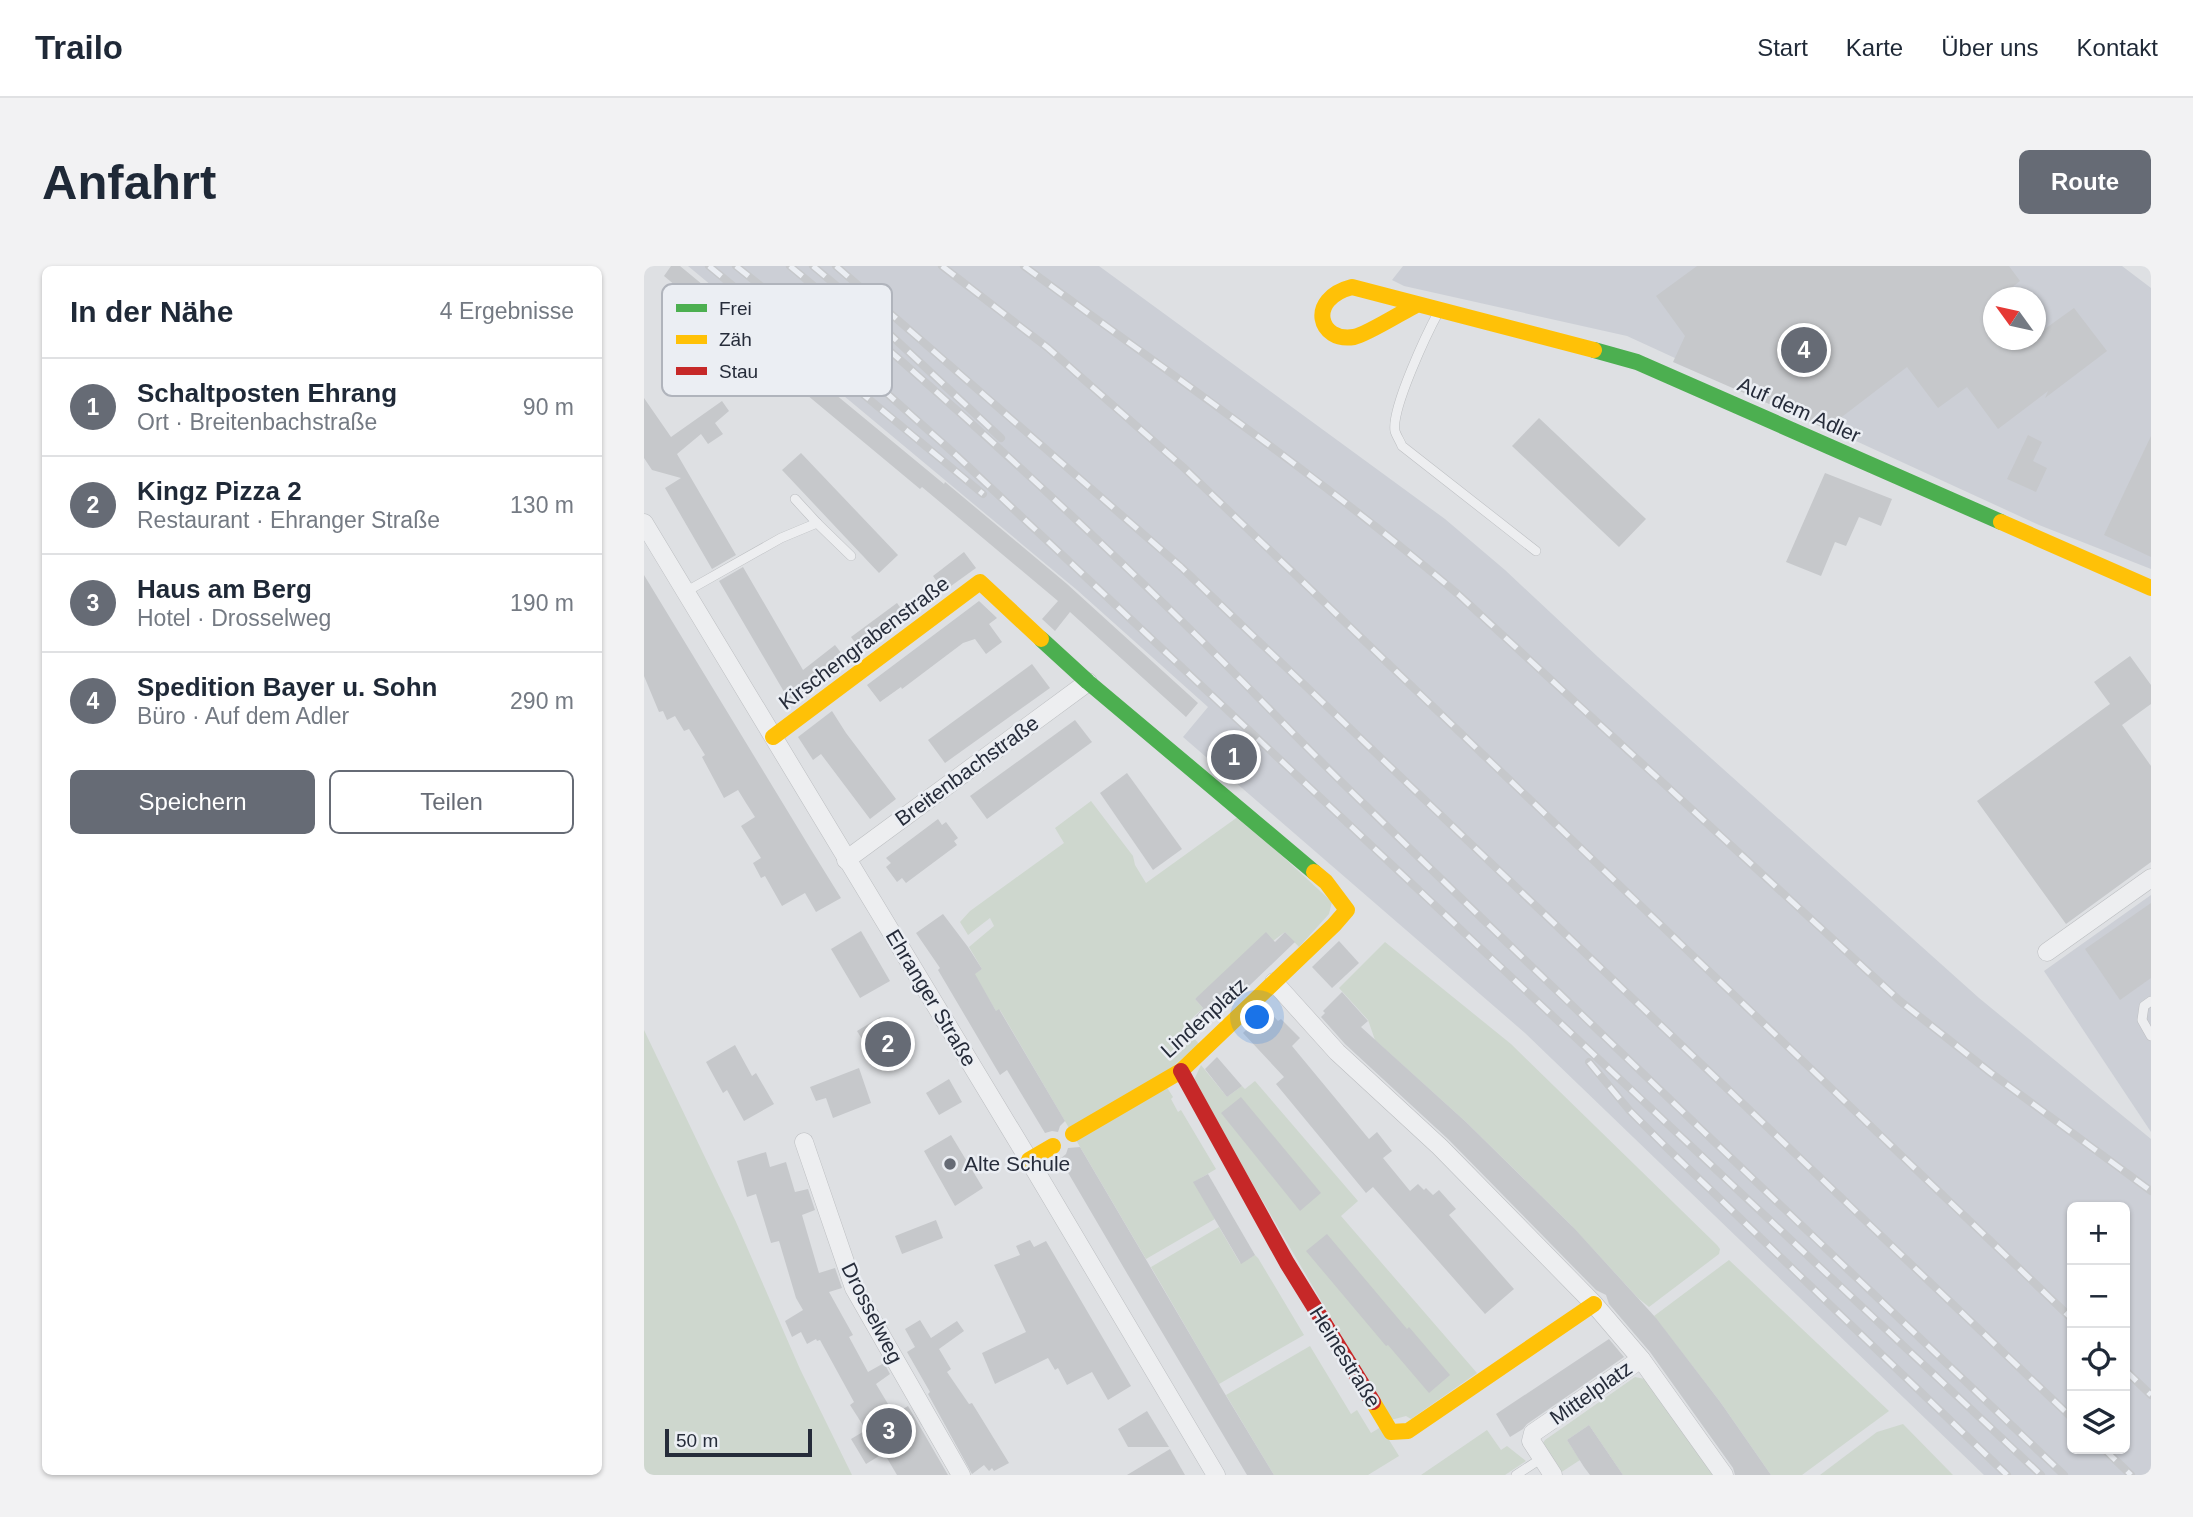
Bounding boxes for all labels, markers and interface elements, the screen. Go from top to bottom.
text: Trailo [35,29,123,66]
text: Start [1757,34,1808,61]
text: Karte [1846,34,1903,61]
text: Über uns [1941,34,2039,61]
text: Kontakt [2077,34,2158,61]
button: Route [2019,150,2151,214]
text: Anfahrt [42,155,216,209]
legend [662,284,892,396]
north arrow [1983,287,2046,350]
text: In der Nähe [70,295,233,328]
text: 4 Ergebnisse [440,298,574,324]
text: Frei [719,298,752,319]
pin: 4 [1781,324,1827,376]
text: Zäh [719,329,752,350]
text: Stau [719,361,758,382]
street label: Auf dem Adler [1734,372,1864,447]
text: Schaltposten Ehrang [137,378,397,408]
text: 1 [87,394,99,420]
text: 90 m [523,394,574,420]
text: Ort · Breitenbachstraße [137,409,377,435]
text: Kingz Pizza 2 [137,476,302,506]
text: 2 [87,492,99,518]
text: 130 m [510,492,574,518]
text: Restaurant · Ehranger Straße [137,507,440,533]
street label: Kirschengrabenstraße [774,571,953,714]
text: Haus am Berg [137,574,312,604]
text: 3 [87,590,99,616]
text: 190 m [510,590,574,616]
text: Hotel · Drosselweg [137,605,331,631]
text: Spedition Bayer u. Sohn [137,672,437,702]
text: 4 [87,688,99,714]
text: 290 m [510,688,574,714]
text: Büro · Auf dem Adler [137,703,349,729]
street label: Breitenbachstraße [891,711,1043,830]
pin: 1 [1211,731,1257,783]
button: Speichern [70,770,315,834]
button: Teilen [329,770,574,834]
street label: Ehranger Straße [882,925,981,1070]
street label: Lindenplatz [1156,973,1251,1062]
your location [1240,1000,1274,1034]
pin: 2 [865,1018,911,1070]
place label: Alte Schule [964,1152,1070,1175]
marker: Alte Schule [942,1156,958,1172]
map controls [2067,1202,2130,1454]
button: + [2067,1202,2130,1265]
street label: Drosselweg [837,1259,908,1367]
button: − [2067,1265,2130,1328]
street label: Heinestraße [1305,1302,1385,1411]
button: locate [2067,1328,2130,1391]
street label: Mittelplatz [1545,1356,1636,1429]
button: layers [2067,1391,2130,1454]
pin: 3 [866,1405,912,1457]
scale bar [665,1426,812,1458]
text: 50 m [676,1430,718,1451]

